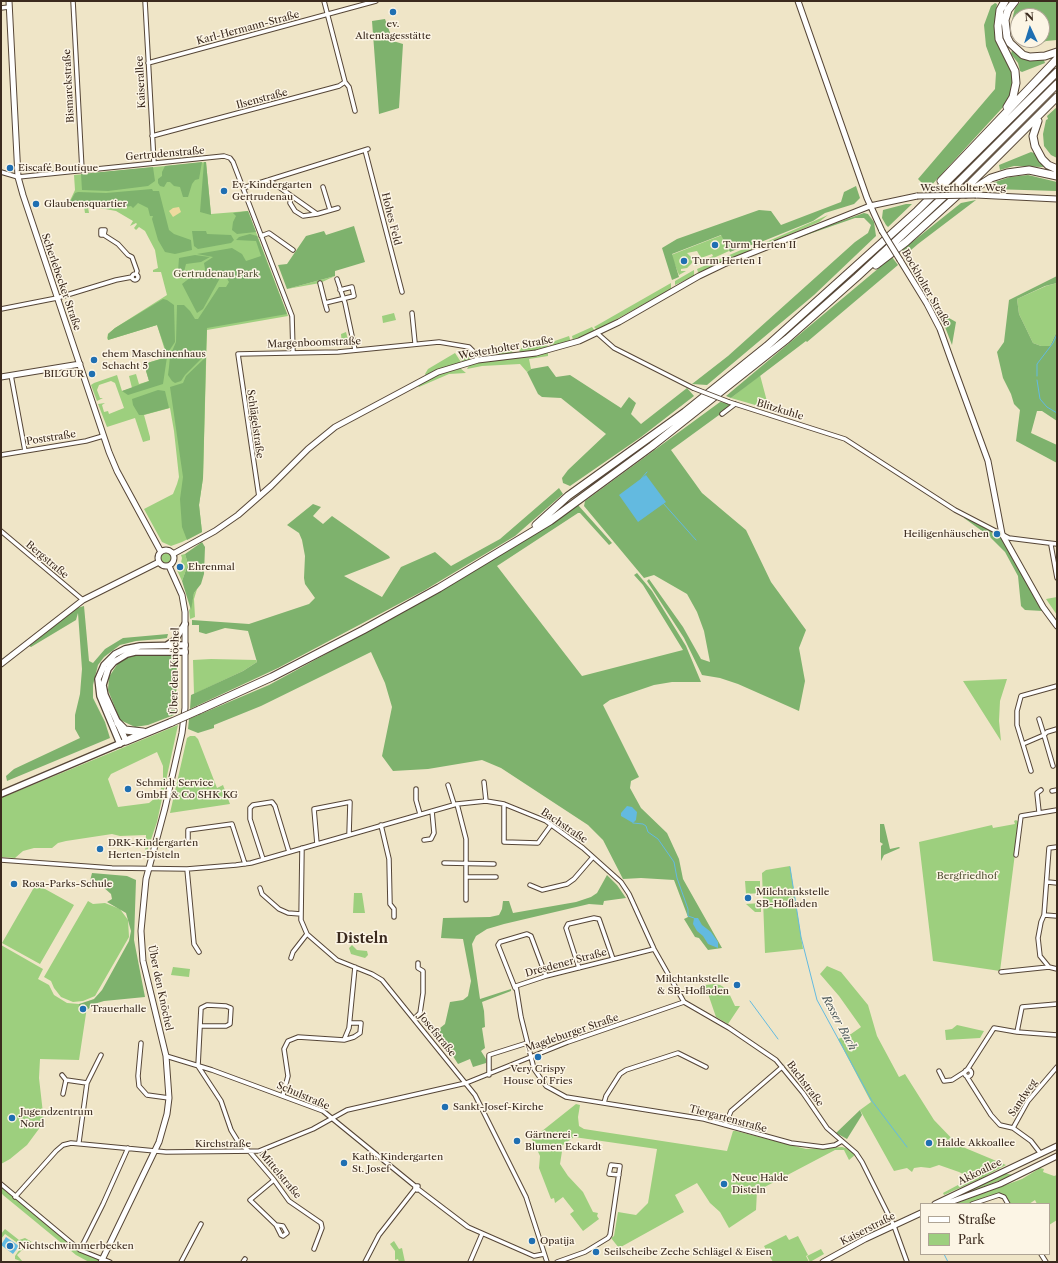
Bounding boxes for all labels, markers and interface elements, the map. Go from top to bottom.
marker: ev. Altentagesstätte [388,7,398,17]
street label: Karl-Hermann-Straße [195,8,301,48]
north arrow [1010,8,1050,48]
text: N [1024,10,1034,24]
place label: ev. Altentagesstätte [355,18,431,42]
street label: Bismarckstraße [61,49,77,123]
street label: Kaiserallee [134,55,148,109]
street label: Ilsenstraße [235,86,289,112]
street label: Gertrudenstraße [125,145,205,163]
place label: Eiscafé Boutique [18,162,98,174]
marker: Eiscafé Boutique [5,163,15,173]
place label: Ev. Kindergarten Gertrudenau [232,179,312,202]
street label: Westerholter Weg [920,182,1006,194]
marker: Ev. Kindergarten Gertrudenau [219,186,229,196]
street label: Hohes Feld [379,191,403,247]
place label: Glaubensquartier [44,198,127,210]
marker: Glaubensquartier [31,199,41,209]
street label: Scherlebecker Straße [39,232,83,332]
place label: Turm Herten II [723,239,796,251]
marker: Turm Herten II [710,240,720,250]
street label: Bockholter Straße [899,247,953,329]
place label: Turm Herten I [692,255,761,267]
marker: Turm Herten I [679,256,689,266]
park label: Gertrudenau Park [173,268,259,280]
street label: Westerholter Straße [458,334,554,362]
street label: Margenboomstraße [267,335,361,351]
place label: ehem Maschinenhaus Schacht 5 [102,348,206,372]
marker: ehem Maschinenhaus Schacht 5 [89,355,99,365]
place label: BILGUR [44,368,84,380]
marker: BILGUR [87,369,97,379]
street label: Schlägelstraße [244,389,266,459]
street label: Blitzkuhle [755,397,805,423]
street label: Poststraße [25,428,77,448]
place label: Heiligenhäuschen [903,528,989,540]
marker: Heiligenhäuschen [992,529,1002,539]
street label: Bergstraße [23,539,71,581]
place label: Ehrenmal [188,561,235,573]
marker: Ehrenmal [175,562,185,572]
street label: Über den Knöchel [168,627,182,715]
place label: Schmidt Service GmbH & Co SHK KG [136,777,238,800]
marker: Schmidt Service GmbH & Co SHK KG [123,784,133,794]
street label: Bachstraße [538,806,590,846]
place label: DRK-Kindergarten Herten-Disteln [108,837,198,860]
marker: DRK-Kindergarten Herten-Disteln [95,844,105,854]
park label: Bergfriedhof [937,870,997,882]
place label: Rosa-Parks-Schule [22,878,112,890]
marker: Rosa-Parks-Schule [9,879,19,889]
place label: Milchtankstelle SB-Hofladen [756,886,829,910]
marker: Milchtankstelle SB-Hofladen [743,893,753,903]
district label: Disteln [336,931,388,947]
street label: Über den Knöchel [145,944,175,1032]
street label: Dresdener Straße [524,946,608,980]
place label: Milchtankstelle & SB-Hofladen [656,973,729,996]
marker: Milchtankstelle & SB-Hofladen [732,980,742,990]
water label: Resser Bach [819,993,859,1053]
place label: Trauerhalle [91,1003,146,1015]
marker: Trauerhalle [78,1004,88,1014]
street label: Josefstraße [416,1011,458,1059]
street label: Magdeburger Straße [524,1011,620,1055]
marker: Very Crispy House of Fries [533,1052,543,1062]
street label: Bachstraße [784,1059,826,1109]
place label: Very Crispy House of Fries [503,1063,573,1086]
street label: Sandweg [1006,1077,1040,1119]
street label: Schulstraße [275,1079,331,1113]
place label: Sankt-Josef-Kirche [453,1101,544,1113]
marker: Sankt-Josef-Kirche [440,1102,450,1112]
street label: Tiergartenstraße [688,1103,768,1135]
place label: Jugendzentrum Nord [20,1106,93,1130]
marker: Jugendzentrum Nord [7,1113,17,1123]
place label: Gärtnerei - Blumen Eckardt [525,1129,602,1152]
marker: Gärtnerei - Blumen Eckardt [512,1136,522,1146]
place label: Halde Akkoallee [937,1137,1015,1149]
street label: Kirchstraße [195,1138,251,1150]
marker: Halde Akkoallee [924,1138,934,1148]
street label: Mittelstraße [257,1149,303,1201]
place label: Kath. Kindergarten St. Josef [352,1151,443,1174]
street label: Akkoallee [956,1156,1004,1188]
marker: Kath. Kindergarten St. Josef [339,1158,349,1168]
place label: Neue Halde Disteln [732,1172,788,1196]
marker: Neue Halde Disteln [719,1179,729,1189]
legend [920,1203,1050,1255]
street label: Kaiserstraße [839,1210,897,1248]
text: Straße [958,1212,996,1227]
text: Park [958,1232,984,1247]
place label: Opatija [540,1235,574,1247]
marker: Opatija [527,1236,537,1246]
place label: Nichtschwimmerbecken [18,1240,134,1252]
marker: Nichtschwimmerbecken [5,1241,15,1251]
place label: Seilscheibe Zeche Schlägel & Eisen [604,1246,772,1258]
marker: Seilscheibe Zeche Schlägel & Eisen [591,1247,601,1257]

